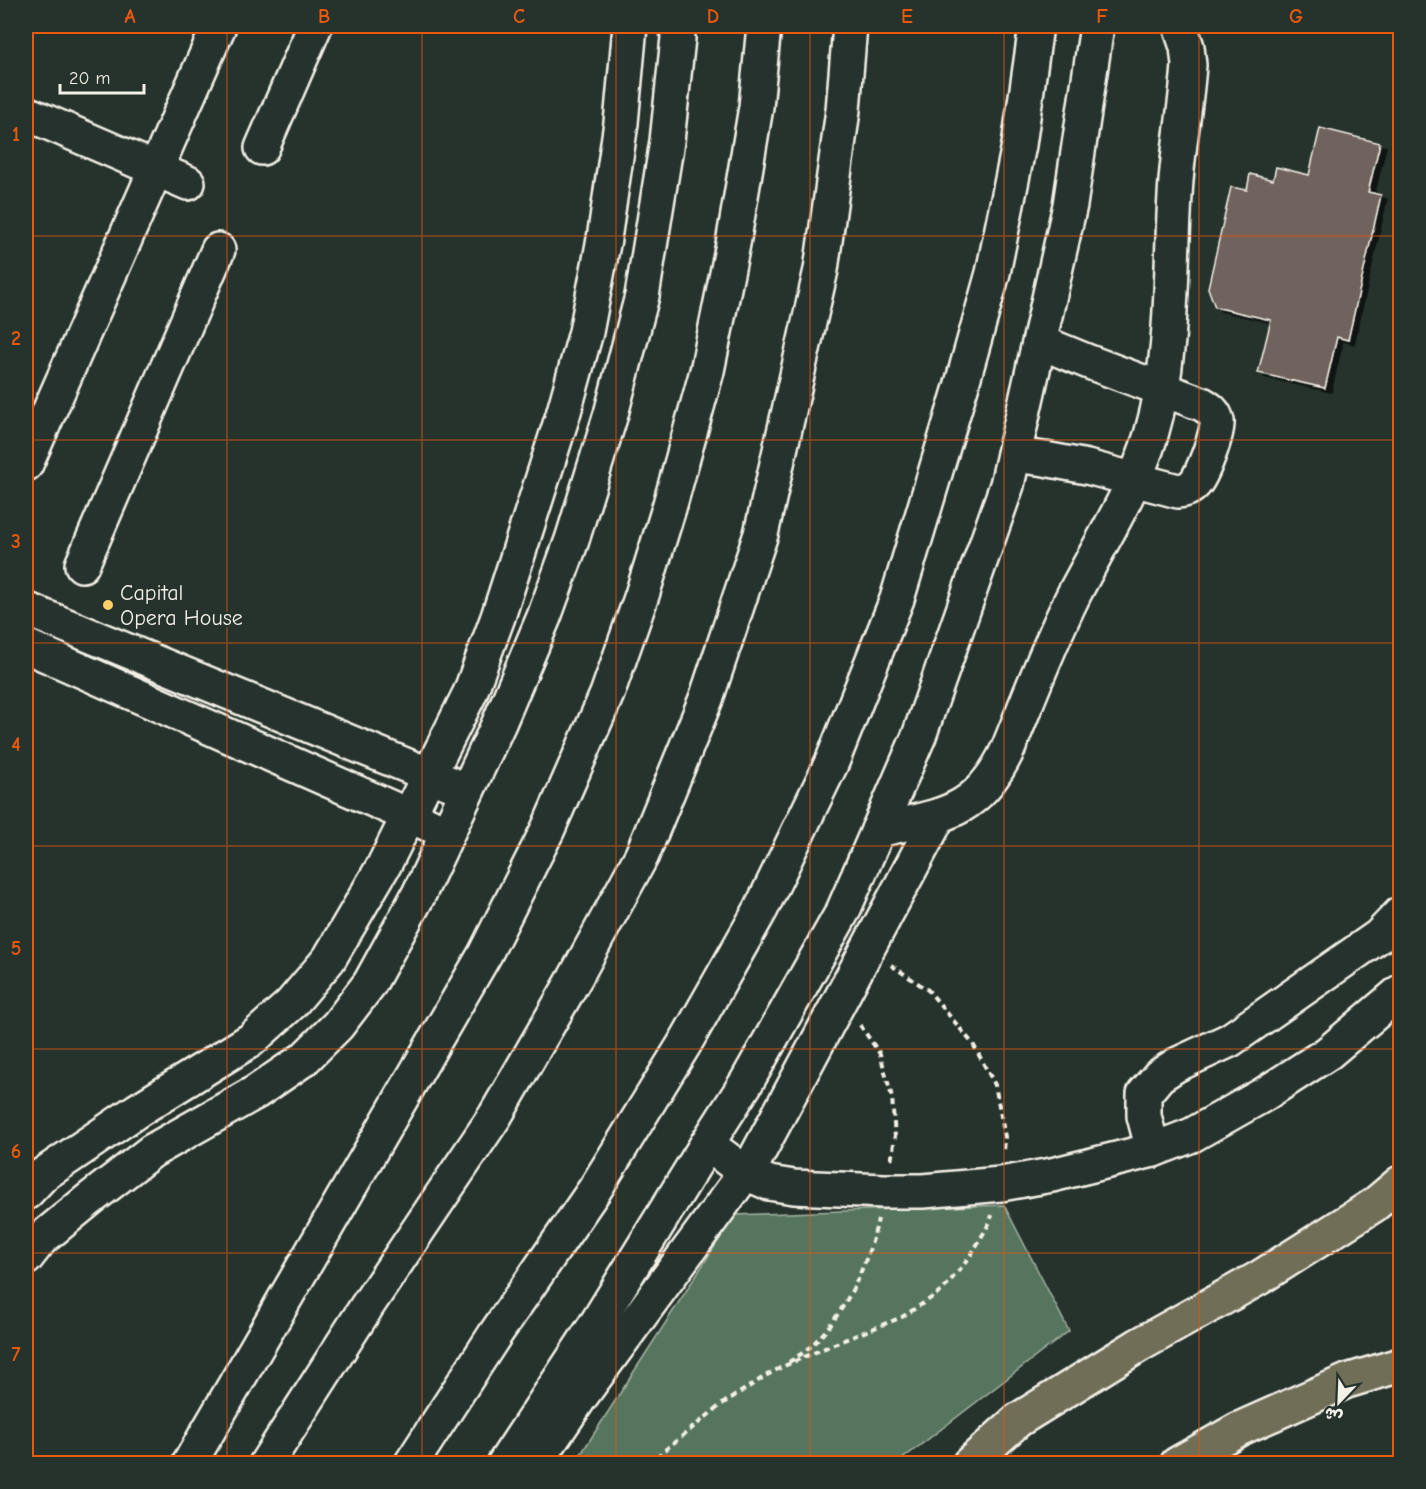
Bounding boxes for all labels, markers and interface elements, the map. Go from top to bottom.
text: A [124,5,136,28]
text: B [318,5,330,28]
text: C [513,5,525,28]
text: D [707,5,719,28]
text: E [901,5,913,28]
text: F [1096,5,1108,28]
text: G [1289,5,1303,28]
scale bar [60,57,144,95]
text: 20 m [69,68,110,89]
text: 1 [12,123,20,146]
text: 2 [11,327,21,350]
text: 3 [11,530,21,553]
place label: Capital Opera House [120,580,243,631]
marker: Capital Opera House [101,598,115,612]
text: 4 [11,733,21,756]
text: 5 [11,937,21,960]
text: 6 [11,1140,21,1163]
text: 7 [12,1343,21,1366]
north arrow [1309,1372,1369,1432]
text: ش [1322,1403,1345,1427]

